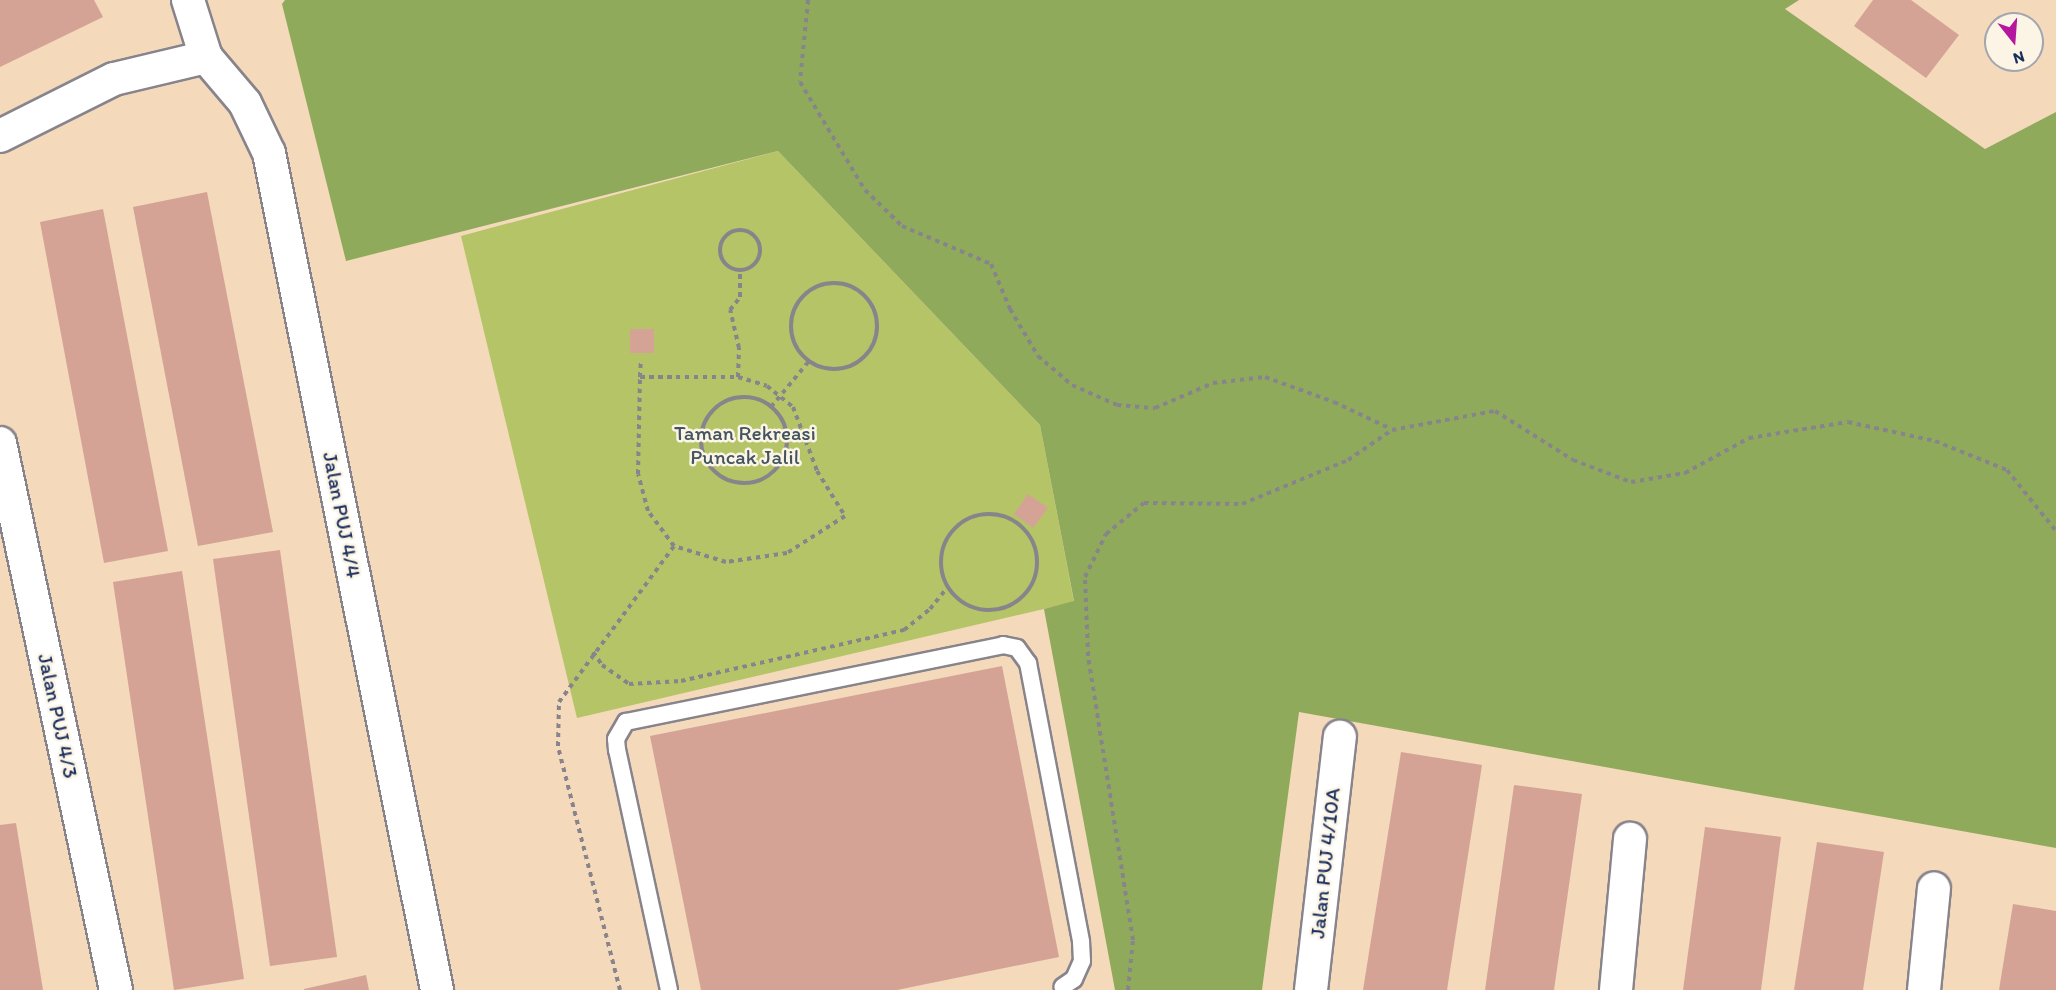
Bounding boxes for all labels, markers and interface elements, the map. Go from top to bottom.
north arrow [1984,12,2044,72]
text: N [2011,47,2027,68]
park label: Taman Rekreasi Puncak Jalil [674,420,816,470]
street label: Jalan PUJ 4/4 [317,450,367,580]
street label: Jalan PUJ 4/3 [33,652,83,780]
street label: Jalan PUJ 4/10A [1305,787,1345,939]

